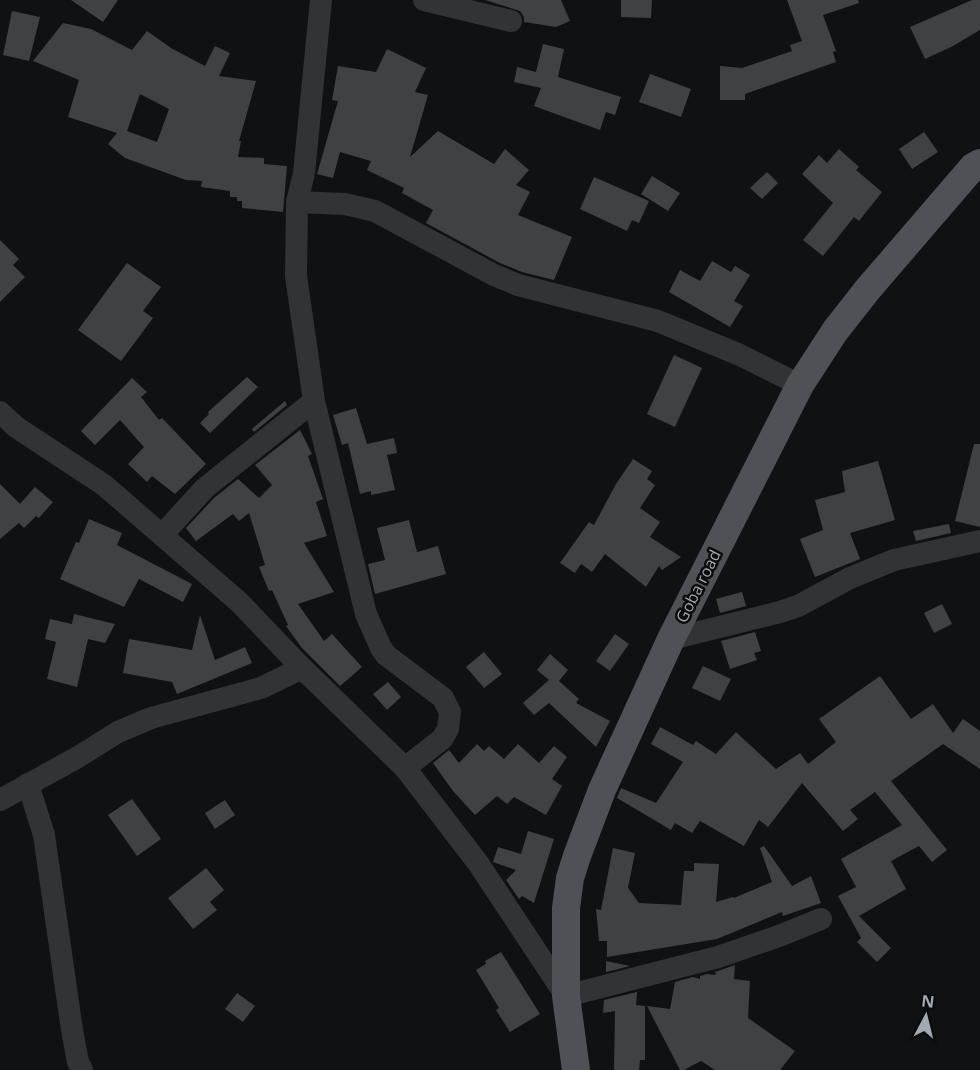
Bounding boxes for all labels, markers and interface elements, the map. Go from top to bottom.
street label: Goba road [670,546,726,626]
north arrow [896,986,956,1046]
text: N [920,989,936,1013]

